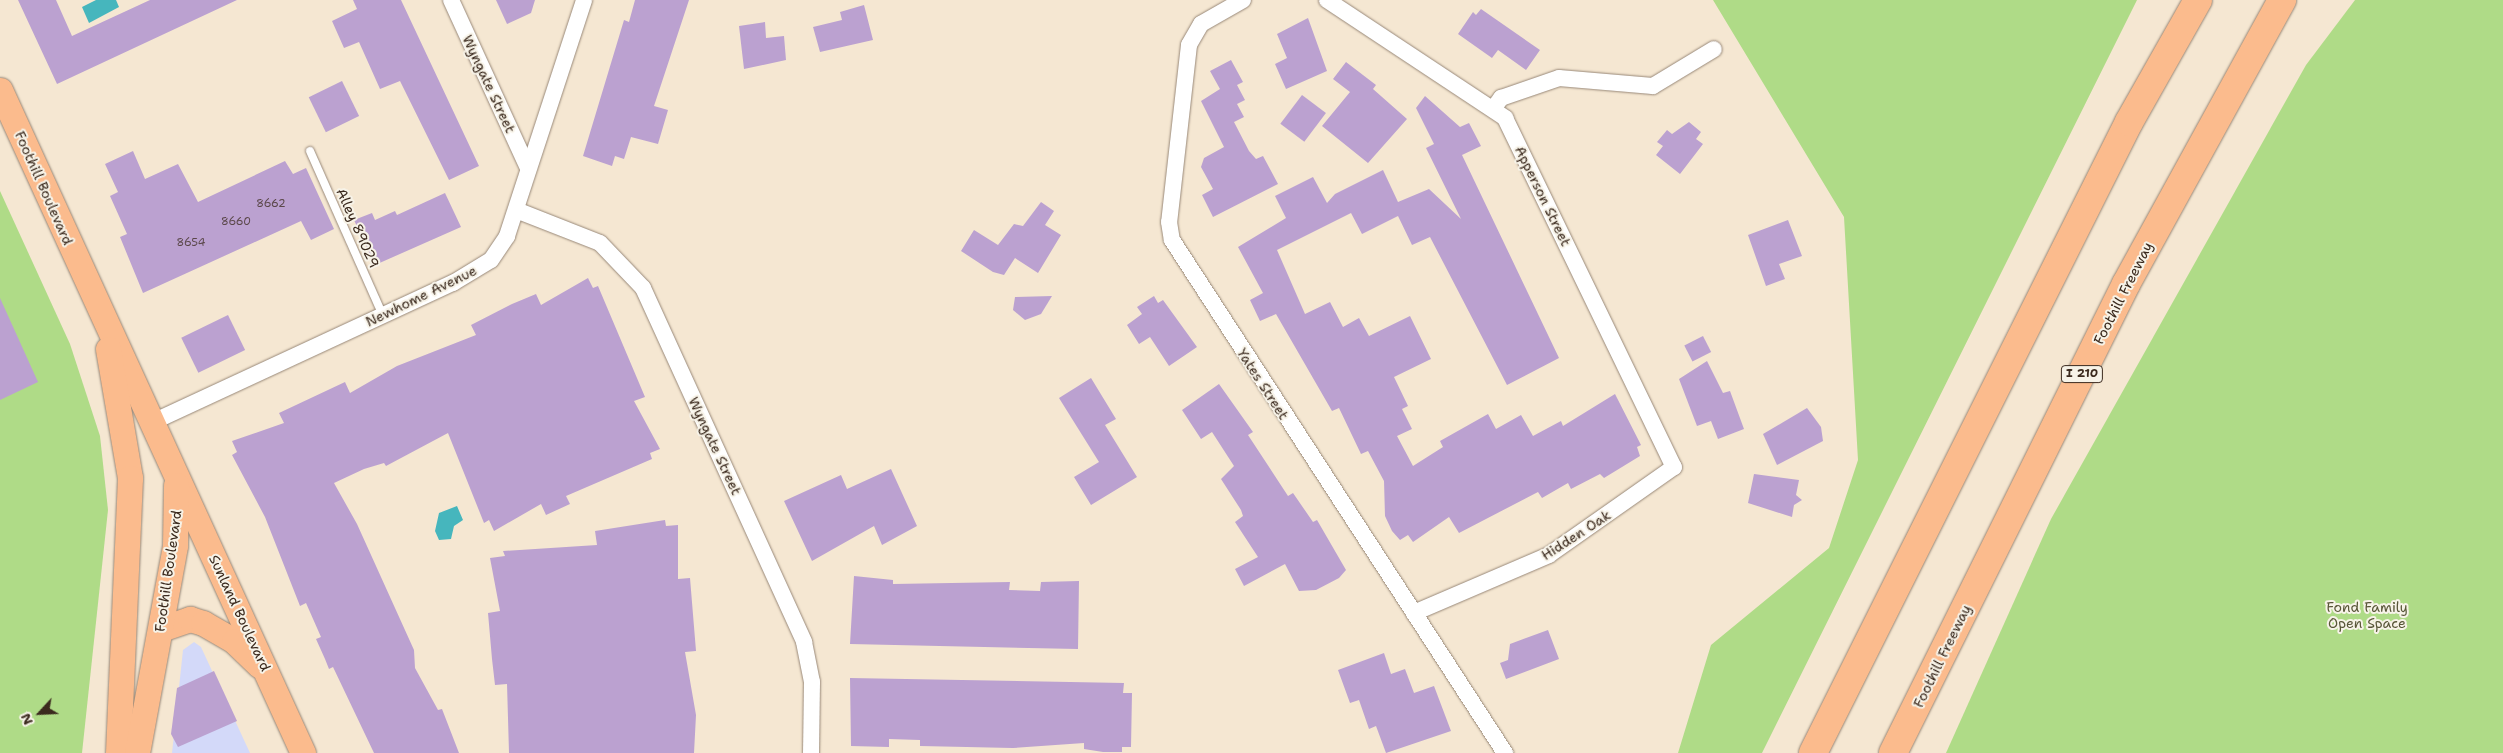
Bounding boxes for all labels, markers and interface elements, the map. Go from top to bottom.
street label: Wyngate Street [459,32,519,136]
street label: Foothill Boulevard [11,128,77,248]
street label: Apperson Street [1511,143,1575,249]
street label: Alley 89029 [333,186,383,270]
house number: 8662 [256,197,286,211]
house number: 8660 [221,215,251,229]
house number: 8654 [177,236,205,250]
street label: Foothill Freeway [2090,239,2156,347]
street label: Newhome Avenue [363,262,479,330]
street label: Yates Street [1234,345,1292,423]
road number: I 210 [2061,364,2103,384]
street label: Wyngate Street [685,394,745,498]
street label: Hidden Oak [1538,506,1614,564]
street label: Foothill Boulevard [151,509,185,633]
street label: Sunland Boulevard [206,552,274,674]
park label: Fond Family Open Space [2326,599,2408,632]
street label: Foothill Freeway [1910,602,1974,710]
north arrow [15,688,65,738]
text: N [16,711,37,728]

